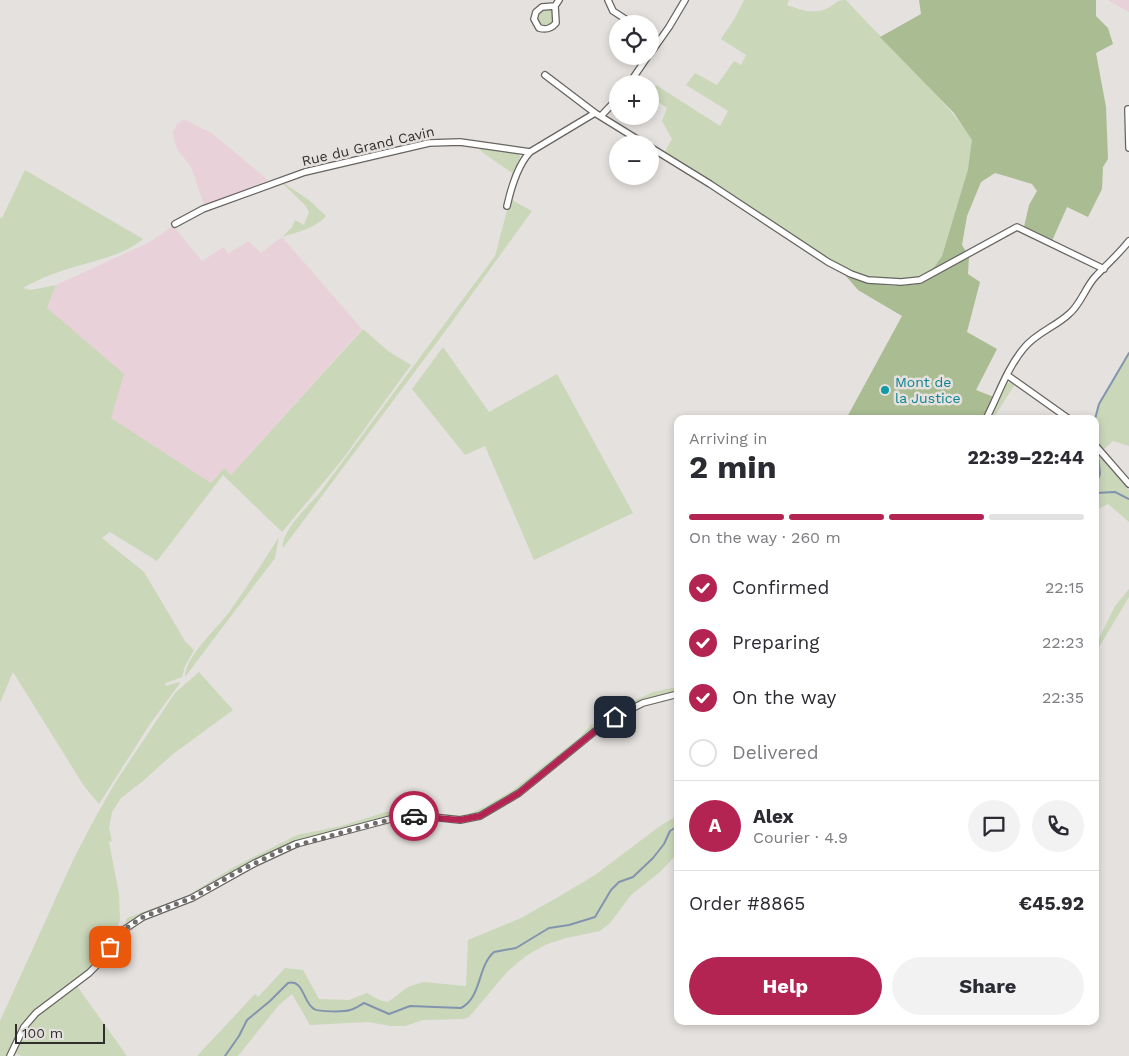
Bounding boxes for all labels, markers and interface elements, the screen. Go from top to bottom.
map controls [609,15,659,185]
button: locate [609,15,659,65]
button: + [609,75,659,125]
street label: Rue du Grand Cavin [300,123,436,169]
button: − [609,135,659,185]
place label: Mont de la Justice [895,374,961,406]
marker: Mont de la Justice [879,384,891,396]
text: Arriving in [689,429,767,448]
text: 22:39–22:44 [967,446,1084,469]
text: 2 min [689,448,777,486]
text: On the way · 260 m [689,528,841,547]
icon: check [689,574,717,602]
text: Confirmed [732,576,829,599]
text: 22:15 [1045,578,1084,597]
icon: check [689,629,717,657]
text: Preparing [732,631,819,654]
text: 22:23 [1042,633,1084,652]
icon: check [689,684,717,712]
text: On the way [732,686,836,709]
text: 22:35 [1042,688,1084,707]
pin [594,696,636,738]
icon: home [601,703,629,731]
text: Delivered [732,741,819,764]
courier [389,791,439,841]
button: chat [968,800,1020,852]
button: phone [1032,800,1084,852]
icon: car [400,802,428,830]
text: Alex [753,805,794,828]
text: A [709,814,721,837]
text: Courier · 4.9 [753,828,848,847]
text: Order #8865 [689,892,805,915]
text: €45.92 [1019,892,1084,915]
pin [89,926,131,968]
icon: bag [96,933,124,961]
button: Help [689,957,882,1015]
button: Share [892,957,1084,1015]
scale bar [15,1021,105,1044]
text: 100 m [22,1025,63,1041]

